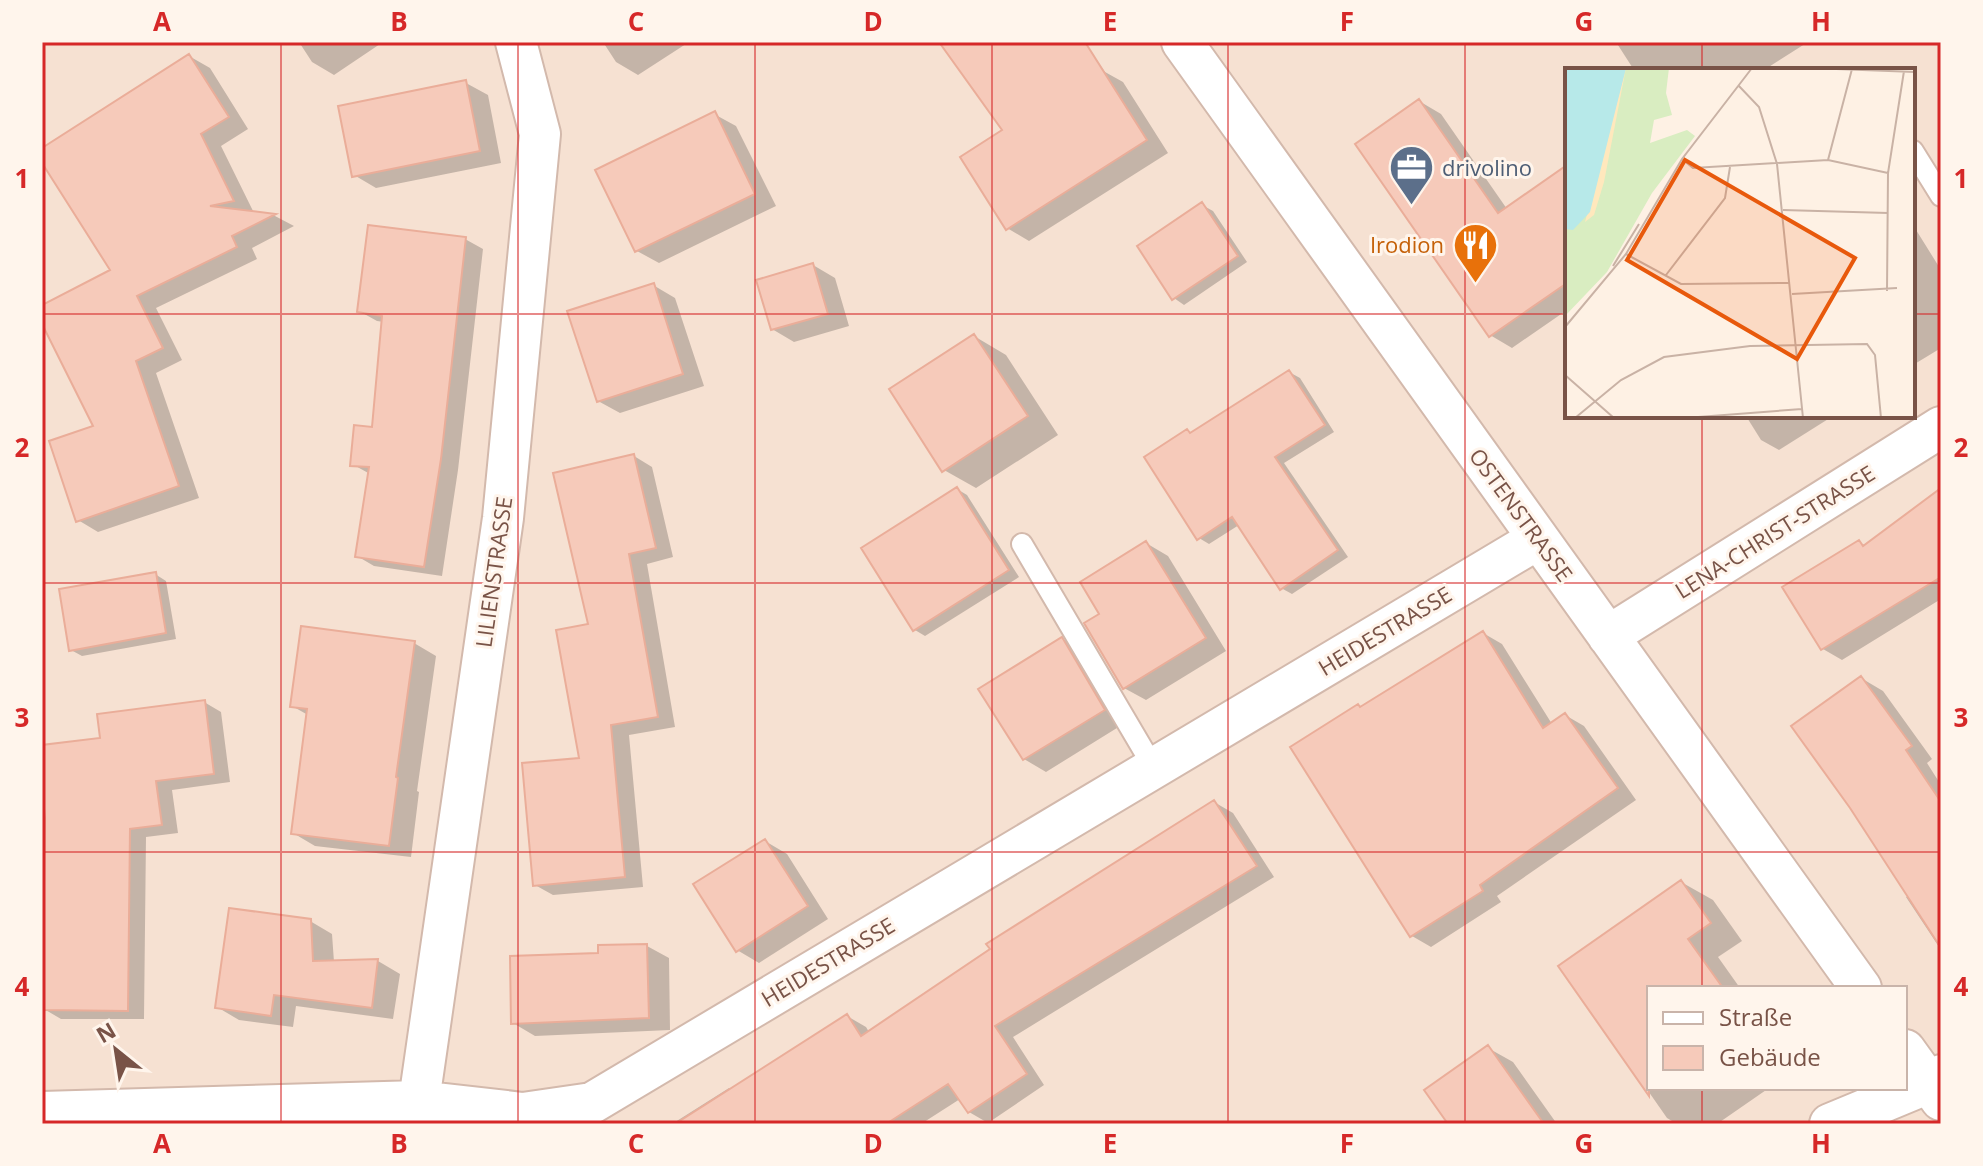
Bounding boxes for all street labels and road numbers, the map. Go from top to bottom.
street label: OSTENSTRASSE [1463,442,1580,587]
street label: LENA-CHRIST-STRASSE [1669,457,1880,605]
street label: LILIENSTRASSE [468,494,518,649]
street label: HEIDESTRASSE [1312,578,1457,682]
street label: HEIDESTRASSE [755,909,900,1013]

